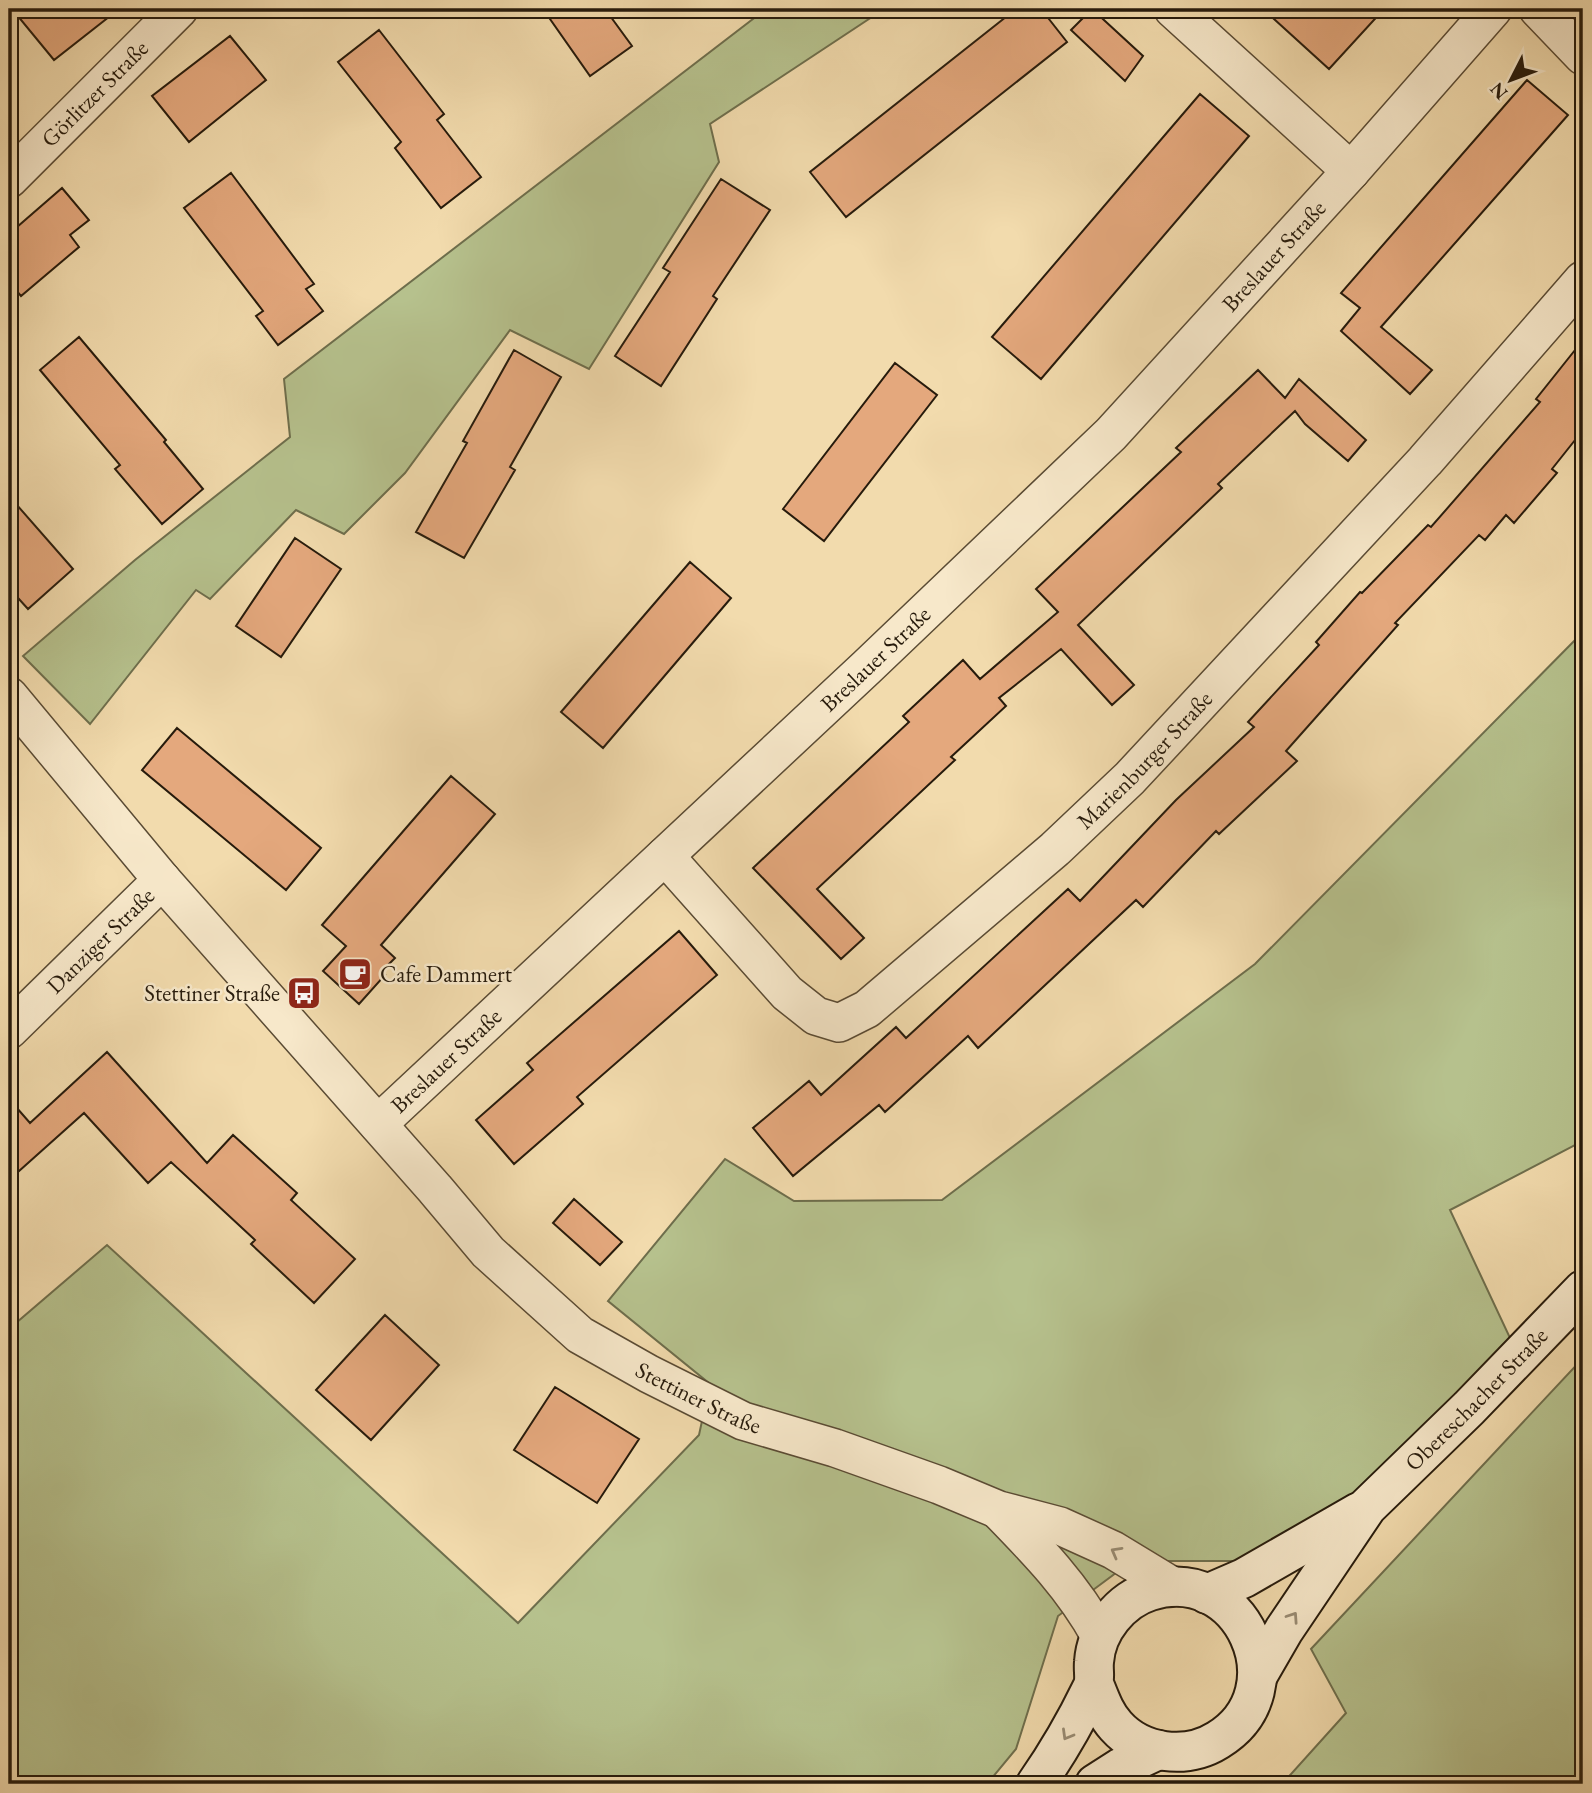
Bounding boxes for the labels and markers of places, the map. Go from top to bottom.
cafe icon: Cafe Dammert [336,955,374,993]
place label: Cafe Dammert [380,959,513,989]
bus stop icon: Stettiner Straße [285,974,323,1012]
place label: Stettiner Straße [144,978,280,1008]

